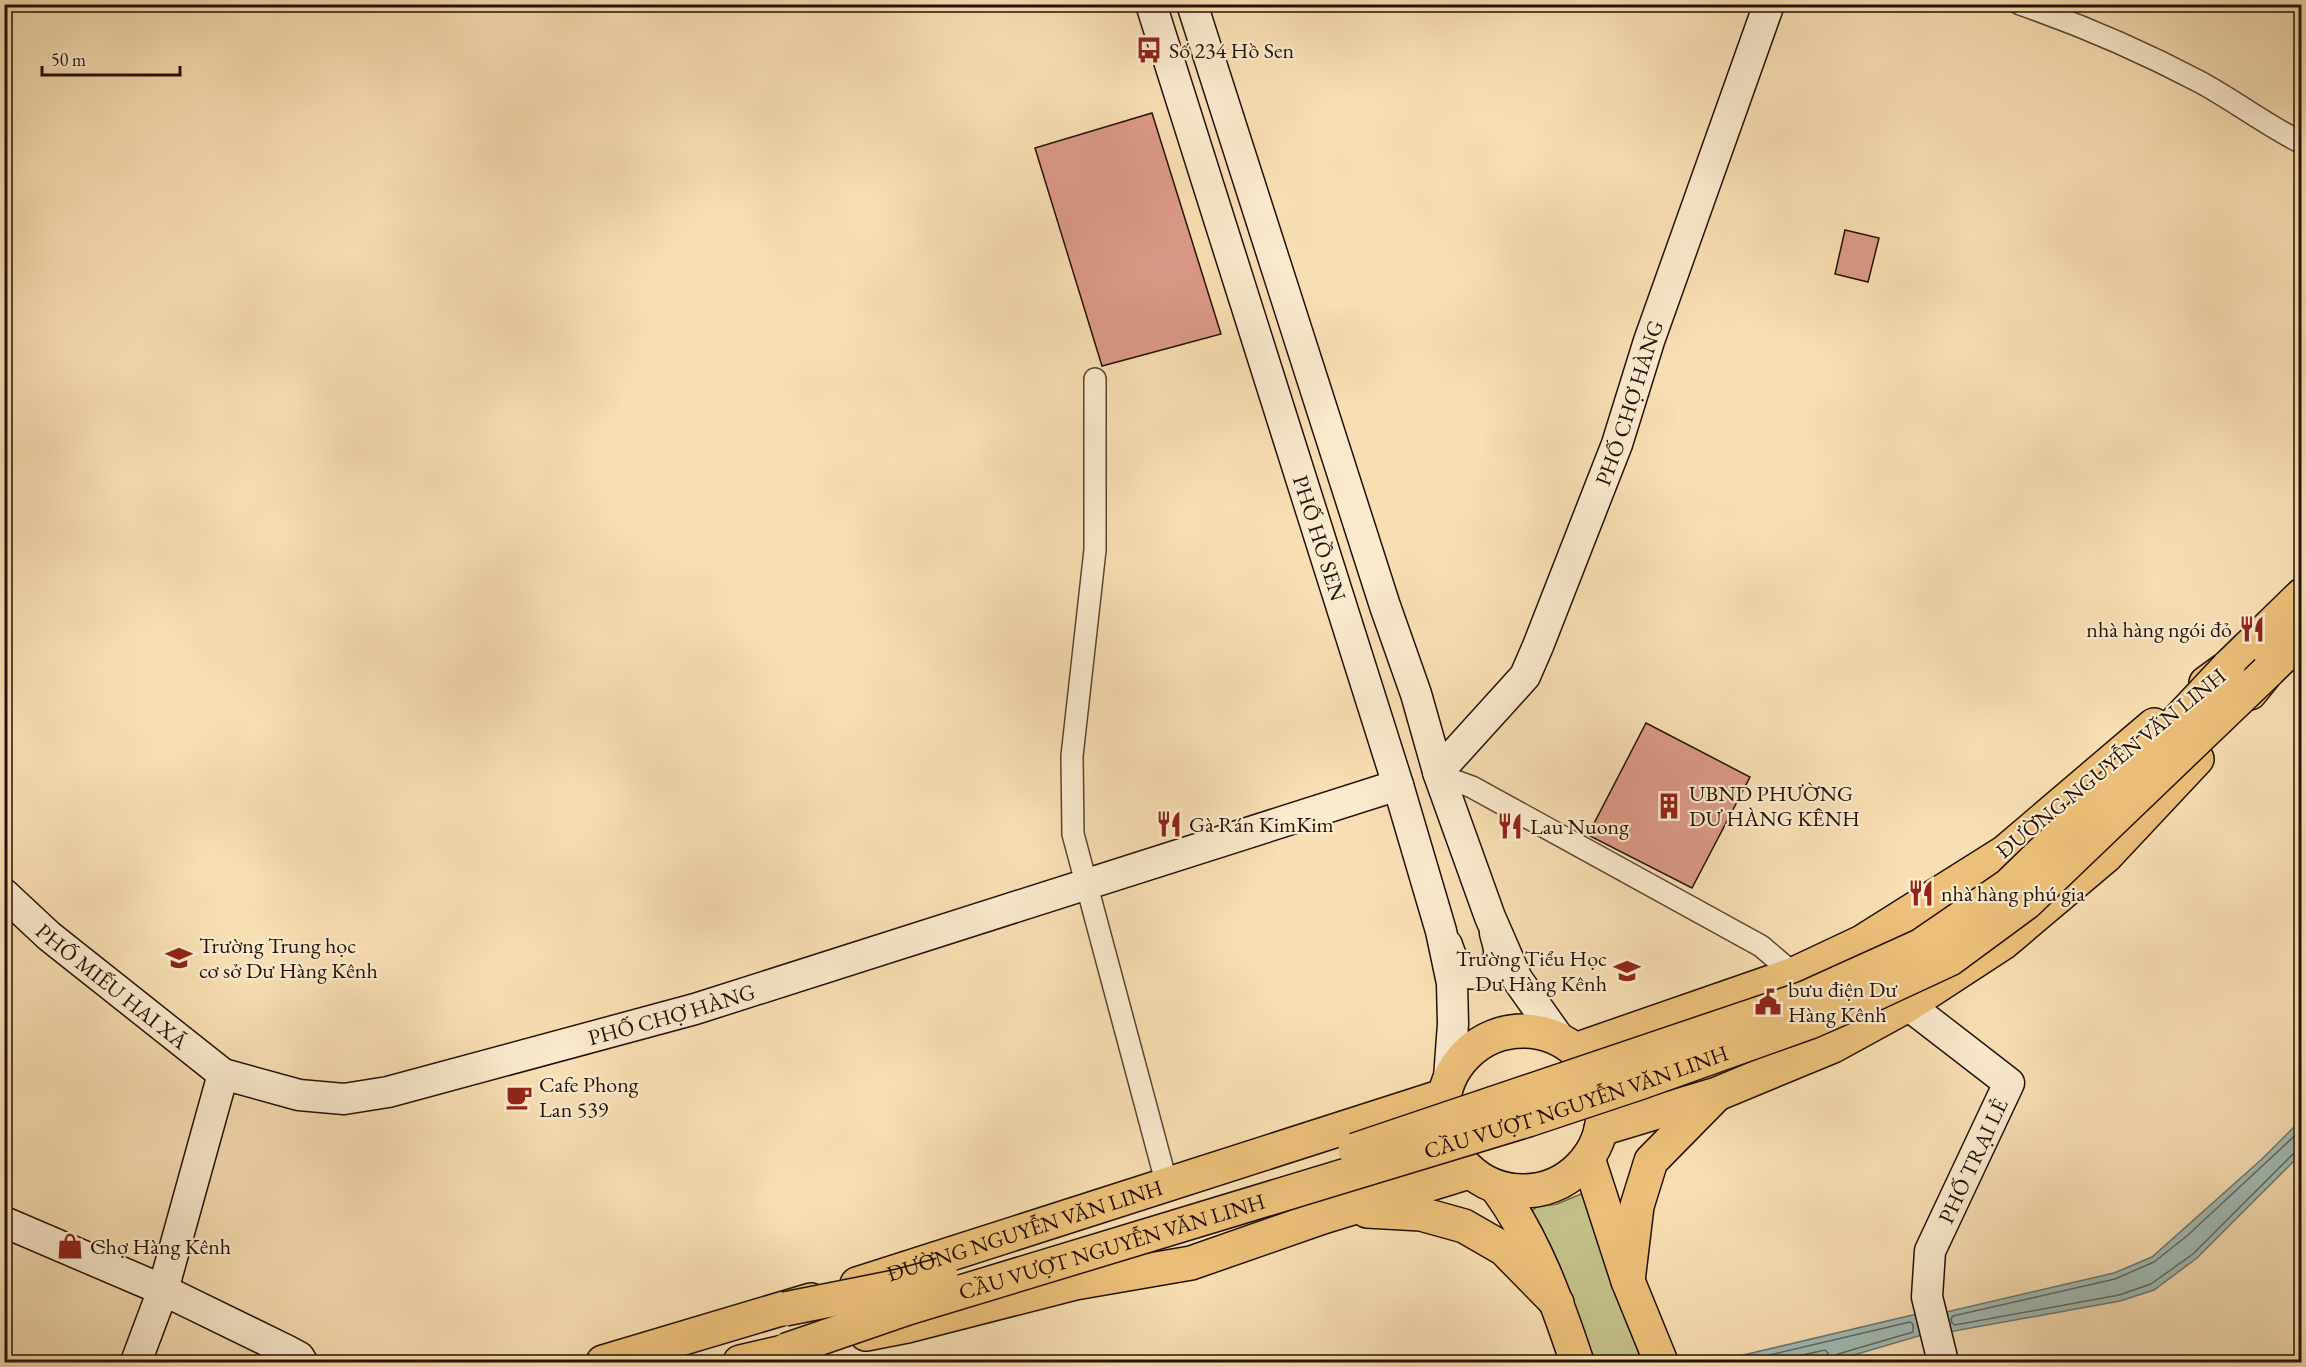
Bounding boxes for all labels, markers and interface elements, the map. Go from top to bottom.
bus stop icon: Số 234 Hồ Sen [1134,35,1164,65]
place label: Số 234 Hồ Sen [1169,36,1295,65]
scale bar [42,39,180,77]
text: 50 m [51,48,86,71]
street label: PHỐ CHỢ HÀNG [1588,316,1670,490]
street label: PHỐ HỒ SEN [1286,471,1354,605]
restaurant icon: nhà hàng ngói đỏ [2237,614,2267,644]
place label: nhà hàng ngói đỏ [2086,615,2232,644]
street label: ĐƯỜNG NGUYỄN VĂN LINH [1990,661,2232,865]
place label: UBND PHƯỜNG DƯ HÀNG KÊNH [1689,779,1860,833]
building icon: UBND PHƯỜNG DƯ HÀNG KÊNH [1654,791,1684,821]
restaurant icon: Gà Rán KimKim [1154,809,1184,839]
place label: Gà Rán KimKim [1189,810,1334,839]
restaurant icon: Lau Nuong [1495,811,1525,841]
place label: Lau Nuong [1530,812,1629,841]
restaurant icon: nhà hàng phú gia [1906,878,1936,908]
place label: nhà hàng phú gia [1941,879,2085,908]
street label: PHỐ MIẾU HAI XÃ [30,917,195,1056]
place label: Trường Trung học cơ sở Dư Hàng Kênh [199,931,378,985]
school or university icon: Trường Trung học cơ sở Dư Hàng Kênh [164,943,194,973]
place label: Trường Tiểu Học Dư Hàng Kênh [1456,944,1607,998]
school or university icon: Trường Tiểu Học Dư Hàng Kênh [1612,956,1642,986]
place label: bưu điện Dư Hàng Kênh [1788,975,1898,1029]
street label: PHỐ CHỢ HÀNG [585,976,758,1052]
public building icon: bưu điện Dư Hàng Kênh [1753,987,1783,1017]
street label: CẦU VƯỢT NGUYỄN VĂN LINH [1420,1038,1732,1165]
place label: Cafe Phong Lan 539 [539,1070,639,1124]
cafe icon: Cafe Phong Lan 539 [504,1082,534,1112]
street label: PHỐ TRẠI LẺ [1931,1094,2015,1228]
street label: ĐƯỜNG NGUYỄN VĂN LINH [883,1172,1166,1288]
street label: CẦU VƯỢT NGUYỄN VĂN LINH [955,1186,1269,1306]
shop icon: Chợ Hàng Kênh [55,1231,85,1261]
place label: Chợ Hàng Kênh [90,1232,231,1261]

